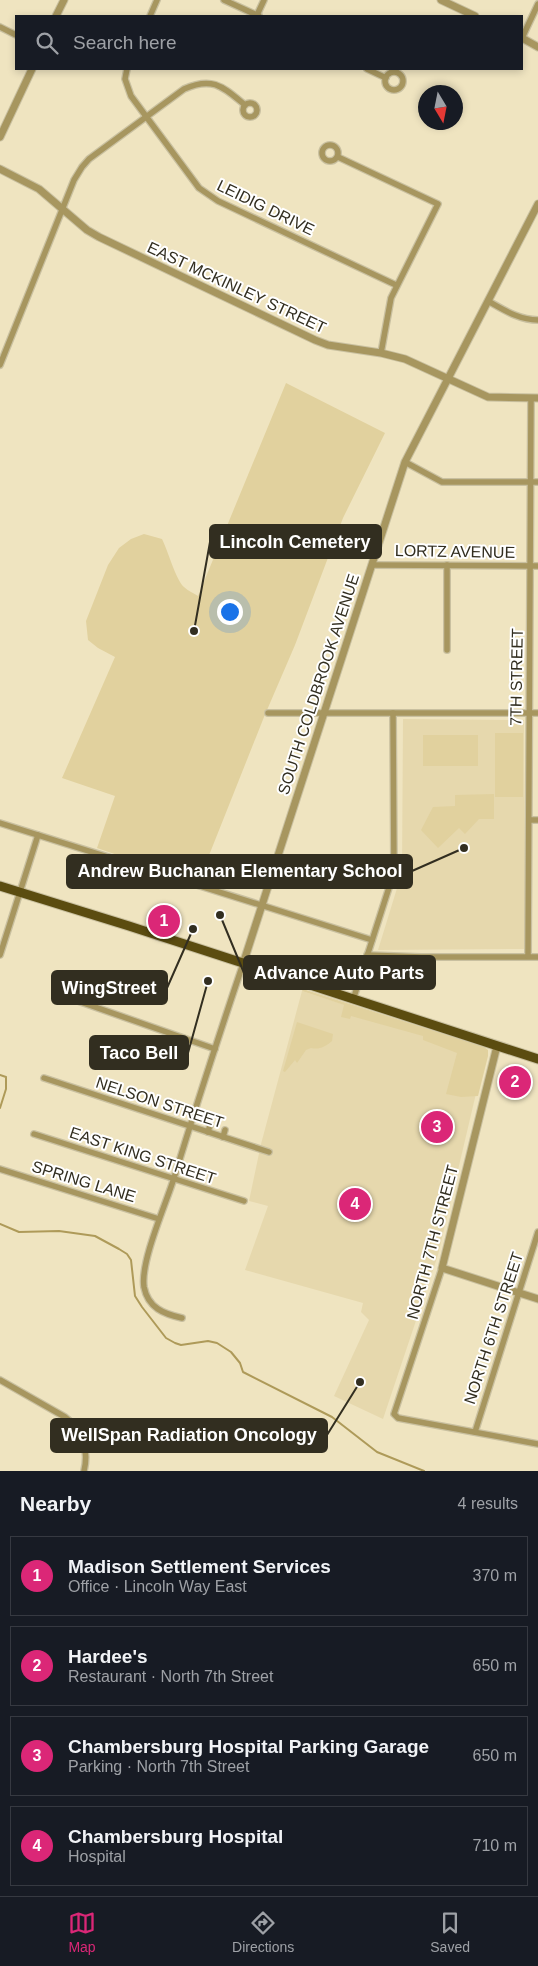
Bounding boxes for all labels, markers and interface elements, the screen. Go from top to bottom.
search box [15,15,523,70]
icon: search [33,29,61,57]
text: Search here [73,32,177,53]
north arrow [418,85,463,130]
street label: LEIDIG DRIVE [215,177,317,238]
street label: EAST MCKINLEY STREET [145,239,329,336]
callout: Lincoln Cemetery [210,525,381,558]
text: Lincoln Cemetery [219,532,371,552]
street label: LORTZ AVENUE [395,542,515,561]
street label: SOUTH COLDBROOK AVENUE [275,572,362,797]
your location [217,599,243,625]
street label: 7TH STREET [507,628,526,726]
callout: Andrew Buchanan Elementary School [67,855,412,888]
text: Andrew Buchanan Elementary School [77,861,403,881]
pin: 1 [148,902,180,940]
callout: Advance Auto Parts [244,956,435,989]
text: Advance Auto Parts [254,963,424,983]
callout: WingStreet [52,971,167,1004]
text: WingStreet [62,978,156,998]
callout: Taco Bell [90,1036,188,1069]
text: Taco Bell [100,1043,178,1063]
pin: 2 [499,1063,531,1101]
street label: NELSON STREET [94,1074,226,1131]
pin: 3 [421,1108,453,1146]
street label: EAST KING STREET [68,1124,218,1187]
street label: SPRING LANE [30,1158,138,1205]
street label: NORTH 7TH STREET [404,1163,461,1321]
pin: 4 [339,1185,371,1223]
street label: NORTH 6TH STREET [461,1250,526,1406]
callout: WellSpan Radiation Oncology [51,1419,327,1452]
text: WellSpan Radiation Oncology [61,1425,317,1445]
text: Nearby [20,1492,91,1515]
text: 4 results [458,1495,518,1512]
text: Madison Settlement Services [68,1556,331,1577]
text: 1 [33,1567,41,1584]
text: 370 m [473,1567,517,1584]
text: Office · Lincoln Way East [68,1578,247,1595]
text: Hardee's [68,1646,148,1667]
text: 2 [33,1657,41,1674]
text: 650 m [473,1657,517,1674]
text: Restaurant · North 7th Street [68,1668,273,1685]
text: Chambersburg Hospital Parking Garage [68,1736,429,1757]
text: 3 [33,1747,41,1764]
text: 650 m [473,1747,517,1764]
text: Parking · North 7th Street [68,1758,249,1775]
text: Chambersburg Hospital [68,1826,283,1847]
text: 4 [33,1837,41,1854]
text: 710 m [473,1837,517,1854]
text: Hospital [68,1848,126,1865]
tab: Map [68,1909,96,1955]
tab: Directions [232,1909,294,1955]
tab: Saved [430,1909,470,1955]

